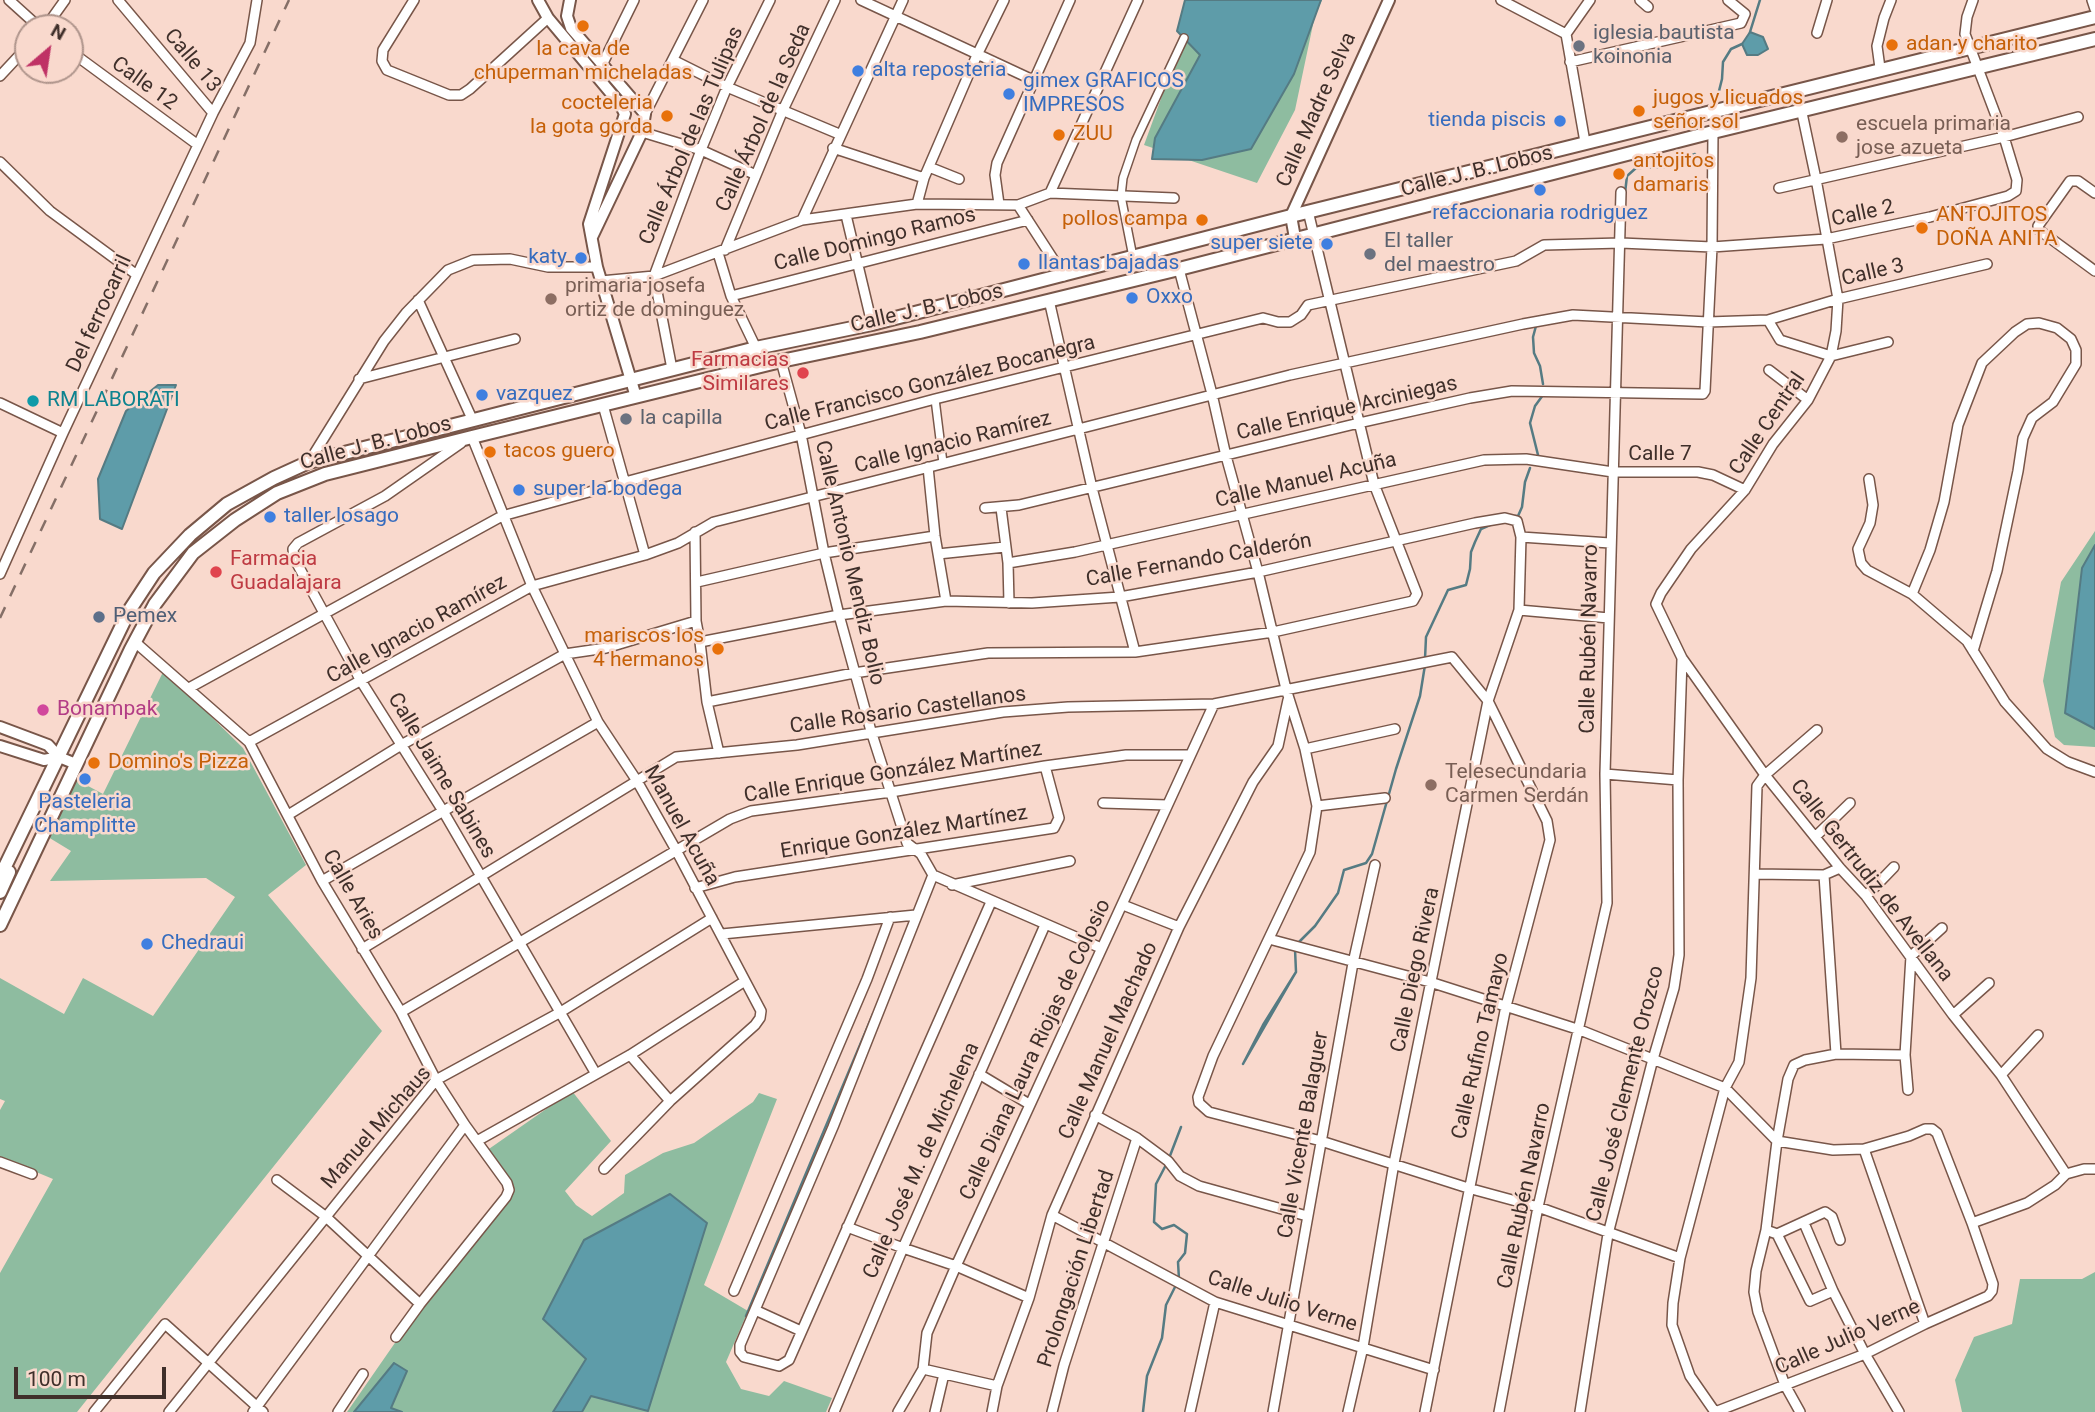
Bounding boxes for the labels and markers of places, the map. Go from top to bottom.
marker: la cava de chuperman micheladas [575,18,591,34]
place label: iglesia bautista koinonia [1593,21,1735,71]
place label: adan y charito [1906,32,2037,58]
place label: la cava de chuperman micheladas [474,37,692,87]
marker: adan y charito [1884,37,1900,53]
marker: iglesia bautista koinonia [1571,38,1587,54]
place label: alta reposteria [872,58,1006,84]
marker: alta reposteria [850,63,866,79]
place label: gimex GRAFICOS IMPRESOS [1023,69,1184,119]
marker: gimex GRAFICOS IMPRESOS [1001,86,1017,102]
place label: jugos y licuados señor sol [1653,86,1803,136]
place label: cocteleria la gota gorda [530,91,653,141]
marker: jugos y licuados señor sol [1631,103,1647,119]
marker: cocteleria la gota gorda [659,108,675,124]
place label: tienda piscis [1428,108,1546,134]
place label: escuela primaria jose azueta [1856,112,2011,162]
marker: tienda piscis [1552,113,1568,129]
place label: ZUU [1073,122,1113,148]
marker: ZUU [1051,127,1067,143]
marker: escuela primaria jose azueta [1834,129,1850,145]
place label: antojitos damaris [1633,149,1714,199]
marker: antojitos damaris [1611,166,1627,182]
marker: refaccionaria rodriguez [1532,182,1548,198]
place label: refaccionaria rodriguez [1432,201,1648,227]
place label: ANTOJITOS DOÑA ANITA [1936,203,2058,253]
place label: pollos campa [1062,207,1188,233]
marker: pollos campa [1194,212,1210,228]
marker: ANTOJITOS DOÑA ANITA [1914,220,1930,236]
place label: El taller del maestro [1384,229,1495,279]
place label: super siete [1210,231,1313,257]
marker: super siete [1319,236,1335,252]
place label: katy [528,245,567,271]
marker: El taller del maestro [1362,246,1378,262]
marker: katy [573,250,589,266]
place label: llantas bajadas [1038,251,1179,277]
marker: llantas bajadas [1016,256,1032,272]
place label: primaria josefa ortiz de dominguez [565,274,744,324]
place label: Oxxo [1146,285,1193,311]
marker: Oxxo [1124,290,1140,306]
marker: primaria josefa ortiz de dominguez [543,291,559,307]
place label: Farmacias Similares [691,348,789,398]
marker: Farmacias Similares [795,365,811,381]
place label: vazquez [496,382,573,408]
marker: vazquez [474,387,490,403]
place label: RM LABORATI [47,388,180,414]
marker: RM LABORATI [25,393,41,409]
place label: la capilla [640,406,723,432]
marker: la capilla [618,411,634,427]
place label: tacos guero [504,439,615,465]
marker: tacos guero [482,444,498,460]
place label: super la bodega [533,477,682,503]
marker: super la bodega [511,482,527,498]
place label: taller losago [284,504,399,530]
marker: taller losago [262,509,278,525]
place label: Farmacia Guadalajara [230,547,342,597]
marker: Farmacia Guadalajara [208,564,224,580]
place label: Pemex [113,604,177,630]
marker: Pemex [91,609,107,625]
place label: mariscos los 4 hermanos [584,624,704,674]
marker: mariscos los 4 hermanos [710,641,726,657]
place label: Bonampak [57,697,157,723]
marker: Bonampak [35,702,51,718]
place label: Domino's Pizza [108,750,249,776]
marker: Domino's Pizza [86,755,102,771]
place label: Telesecundaria Carmen Serdán [1445,760,1589,810]
marker: Pasteleria Champlitte [77,771,93,787]
marker: Telesecundaria Carmen Serdán [1423,777,1439,793]
place label: Pasteleria Champlitte [34,790,136,840]
place label: Chedraui [161,931,244,957]
marker: Chedraui [139,936,155,952]

